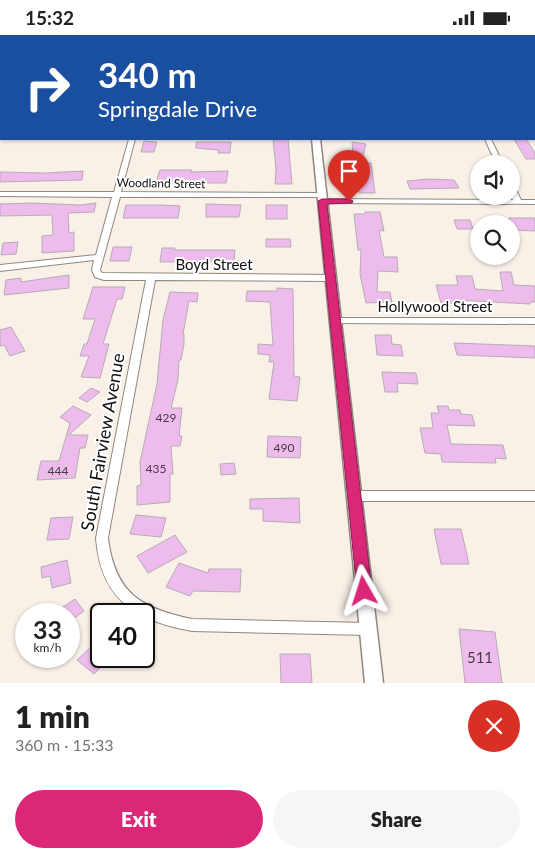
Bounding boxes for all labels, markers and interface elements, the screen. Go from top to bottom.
text: 15:32 [25,6,74,29]
text: 340 m [98,53,197,95]
icon: right [15,55,80,120]
text: Springdale Drive [98,95,257,122]
pin [328,150,370,201]
map controls [470,155,520,265]
button: sound [470,155,520,205]
icon: arrive [335,157,363,185]
street label: Woodland Street [116,175,206,191]
button: search [470,215,520,265]
street label: Boyd Street [175,255,253,273]
street label: Hollywood Street [378,297,493,315]
street label: South Fairview Avenue [76,351,128,533]
house number: 429 [156,410,176,425]
house number: 490 [274,440,294,455]
house number: 435 [146,461,166,476]
house number: 444 [48,463,68,478]
position arrow [337,564,389,616]
speed limit sign: 40 [90,603,155,668]
text: 33 [33,614,62,644]
text: km/h [33,640,62,655]
house number: 511 [467,648,493,666]
text: 1 min [15,698,90,734]
button: close [468,700,520,752]
text: 360 m · 15:33 [15,735,114,754]
button: Exit [15,790,263,848]
button: Share [273,790,520,848]

